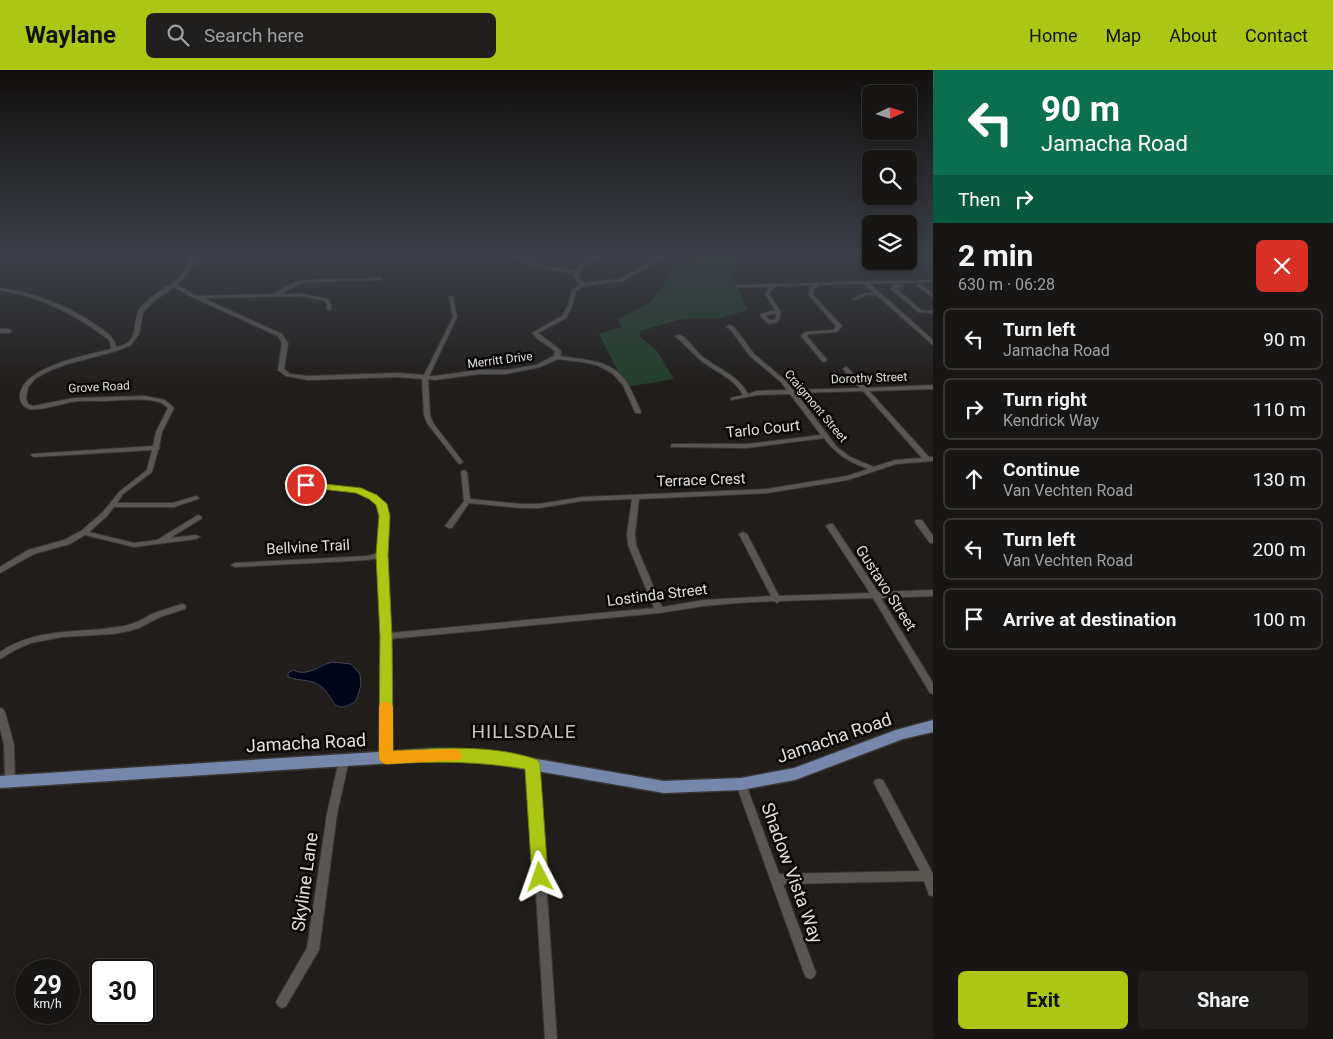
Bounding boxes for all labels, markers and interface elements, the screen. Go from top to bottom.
search box [146,13,496,58]
text: Waylane [25,21,116,49]
icon: search [164,21,192,49]
text: Search here [204,24,304,47]
text: Home [1029,25,1078,46]
text: Map [1106,25,1141,46]
text: About [1169,25,1217,46]
text: Contact [1245,25,1308,46]
north arrow [862,85,918,140]
map controls [862,85,917,270]
text: 90 m [1041,89,1120,130]
icon: left [958,90,1023,155]
text: Jamacha Road [1041,131,1188,156]
button: search [862,150,917,205]
icon: right [1010,185,1038,213]
text: Then [958,188,1000,211]
button: layers [862,215,917,270]
text: 2 min [958,238,1033,273]
button: close [1256,240,1308,292]
text: 630 m · 06:28 [958,275,1055,294]
text: Turn left [1003,318,1076,341]
icon: left [960,325,988,353]
text: 90 m [1263,328,1306,351]
text: Jamacha Road [1003,341,1110,360]
street label: Merritt Drive [467,349,533,371]
street label: Craigmont Street [782,367,850,445]
street label: Dorothy Street [831,370,907,386]
street label: Grove Road [68,378,130,396]
text: Turn right [1003,388,1087,411]
icon: right [960,395,988,423]
text: 110 m [1253,398,1306,421]
text: Kendrick Way [1003,411,1099,430]
street label: Tarlo Court [725,416,801,442]
text: Continue [1003,458,1080,481]
pin [285,464,327,506]
icon: ahead [960,465,988,493]
text: 130 m [1253,468,1306,491]
street label: Terrace Crest [656,469,746,491]
icon: arrive [292,471,320,499]
text: Van Vechten Road [1003,481,1133,500]
text: Turn left [1003,528,1076,551]
icon: left [960,535,988,563]
street label: Bellvine Trail [266,536,350,558]
text: 200 m [1253,538,1306,561]
street label: Gustavo Street [852,542,920,634]
text: Van Vechten Road [1003,551,1133,570]
street label: Lostinda Street [606,580,708,610]
icon: arrive [960,605,988,633]
text: Arrive at destination [1003,608,1176,631]
text: 100 m [1253,608,1306,631]
street label: Jamacha Road [774,708,894,767]
district label: HILLSDALE [471,720,577,743]
street label: Jamacha Road [245,729,367,756]
street label: Shadow Vista Way [757,800,828,946]
street label: Skyline Lane [287,831,322,933]
position arrow [513,850,565,902]
speed limit sign: 30 [90,959,155,1024]
text: 29 [33,971,62,1000]
button: Exit [958,971,1128,1029]
button: Share [1138,971,1308,1029]
text: km/h [33,997,62,1011]

